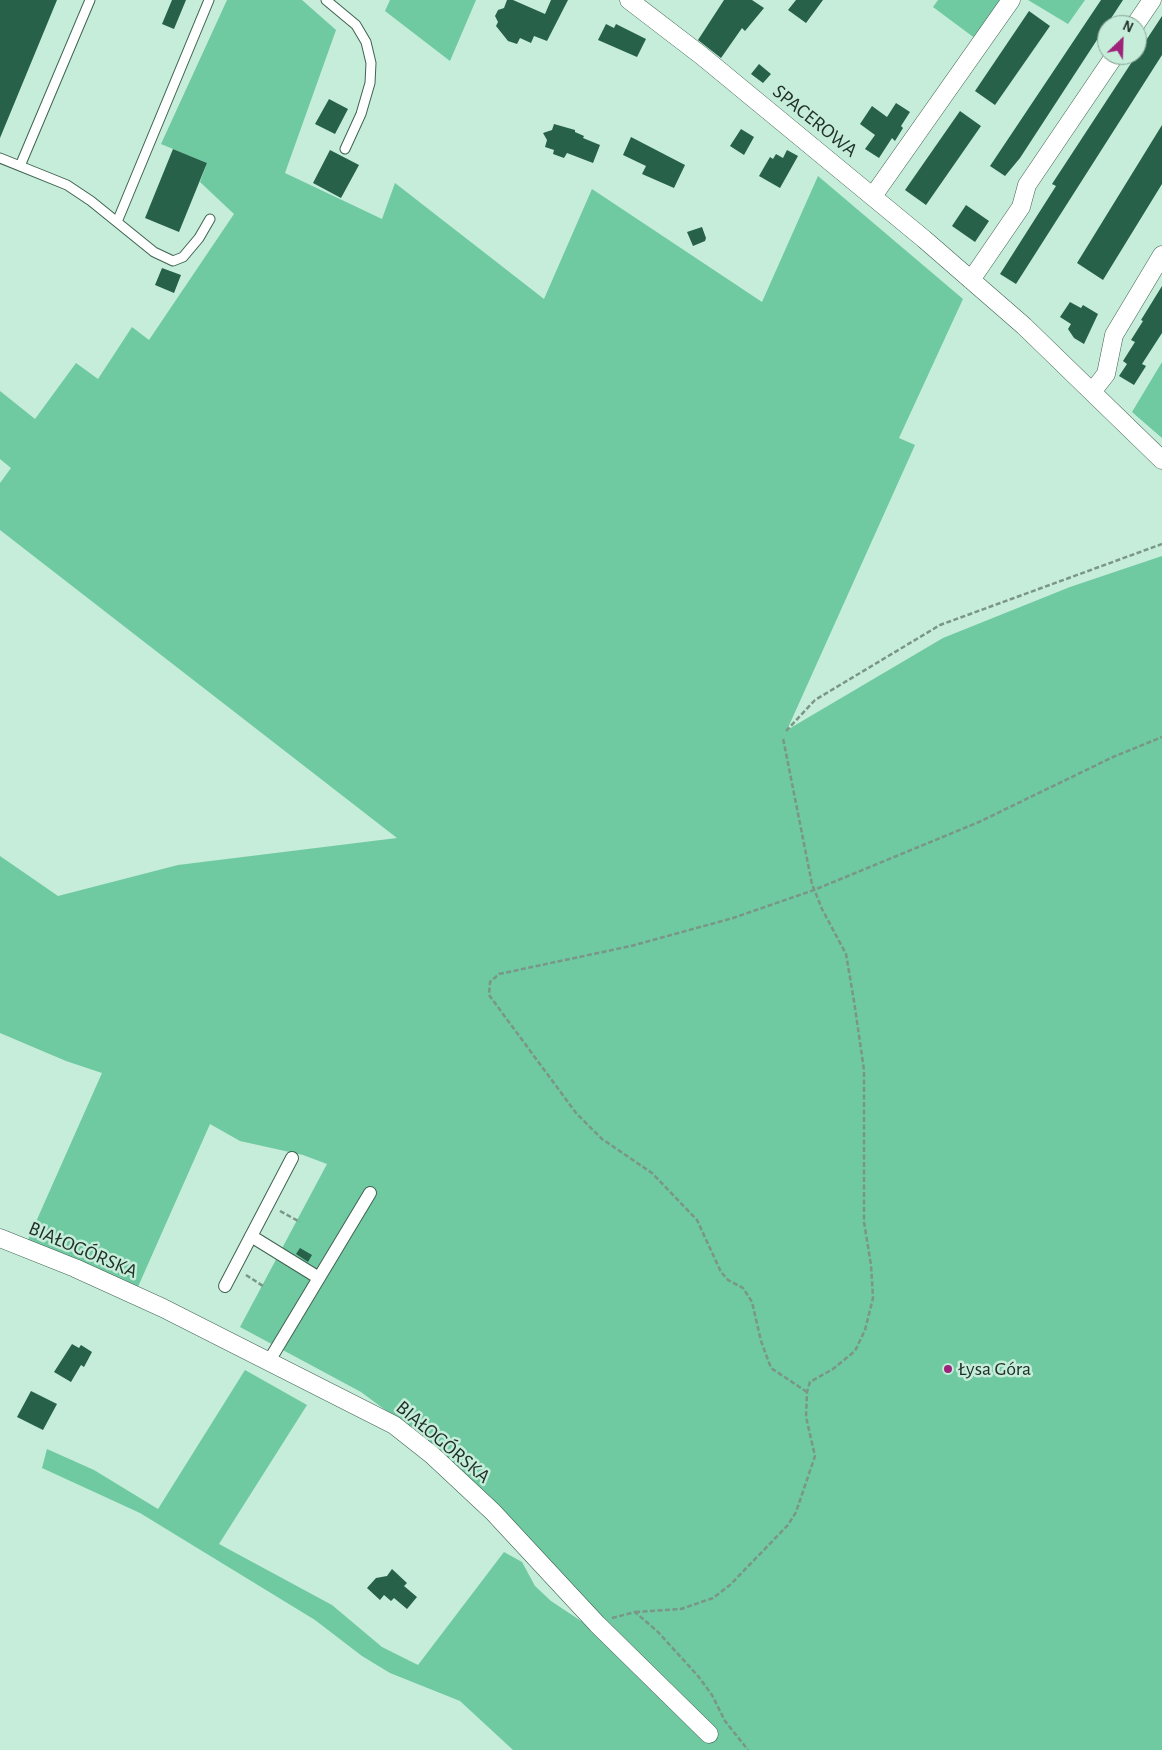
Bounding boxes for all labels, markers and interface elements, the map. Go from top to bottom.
north arrow [1097,15,1147,65]
text: N [1120,19,1135,36]
street label: SPACEROWA [768,79,862,163]
street label: BIAŁOGÓRSKA [25,1216,141,1284]
place label: Łysa Góra [958,1357,1031,1381]
marker: Łysa Góra [942,1363,954,1375]
street label: BIAŁOGÓRSKA [391,1396,495,1488]

